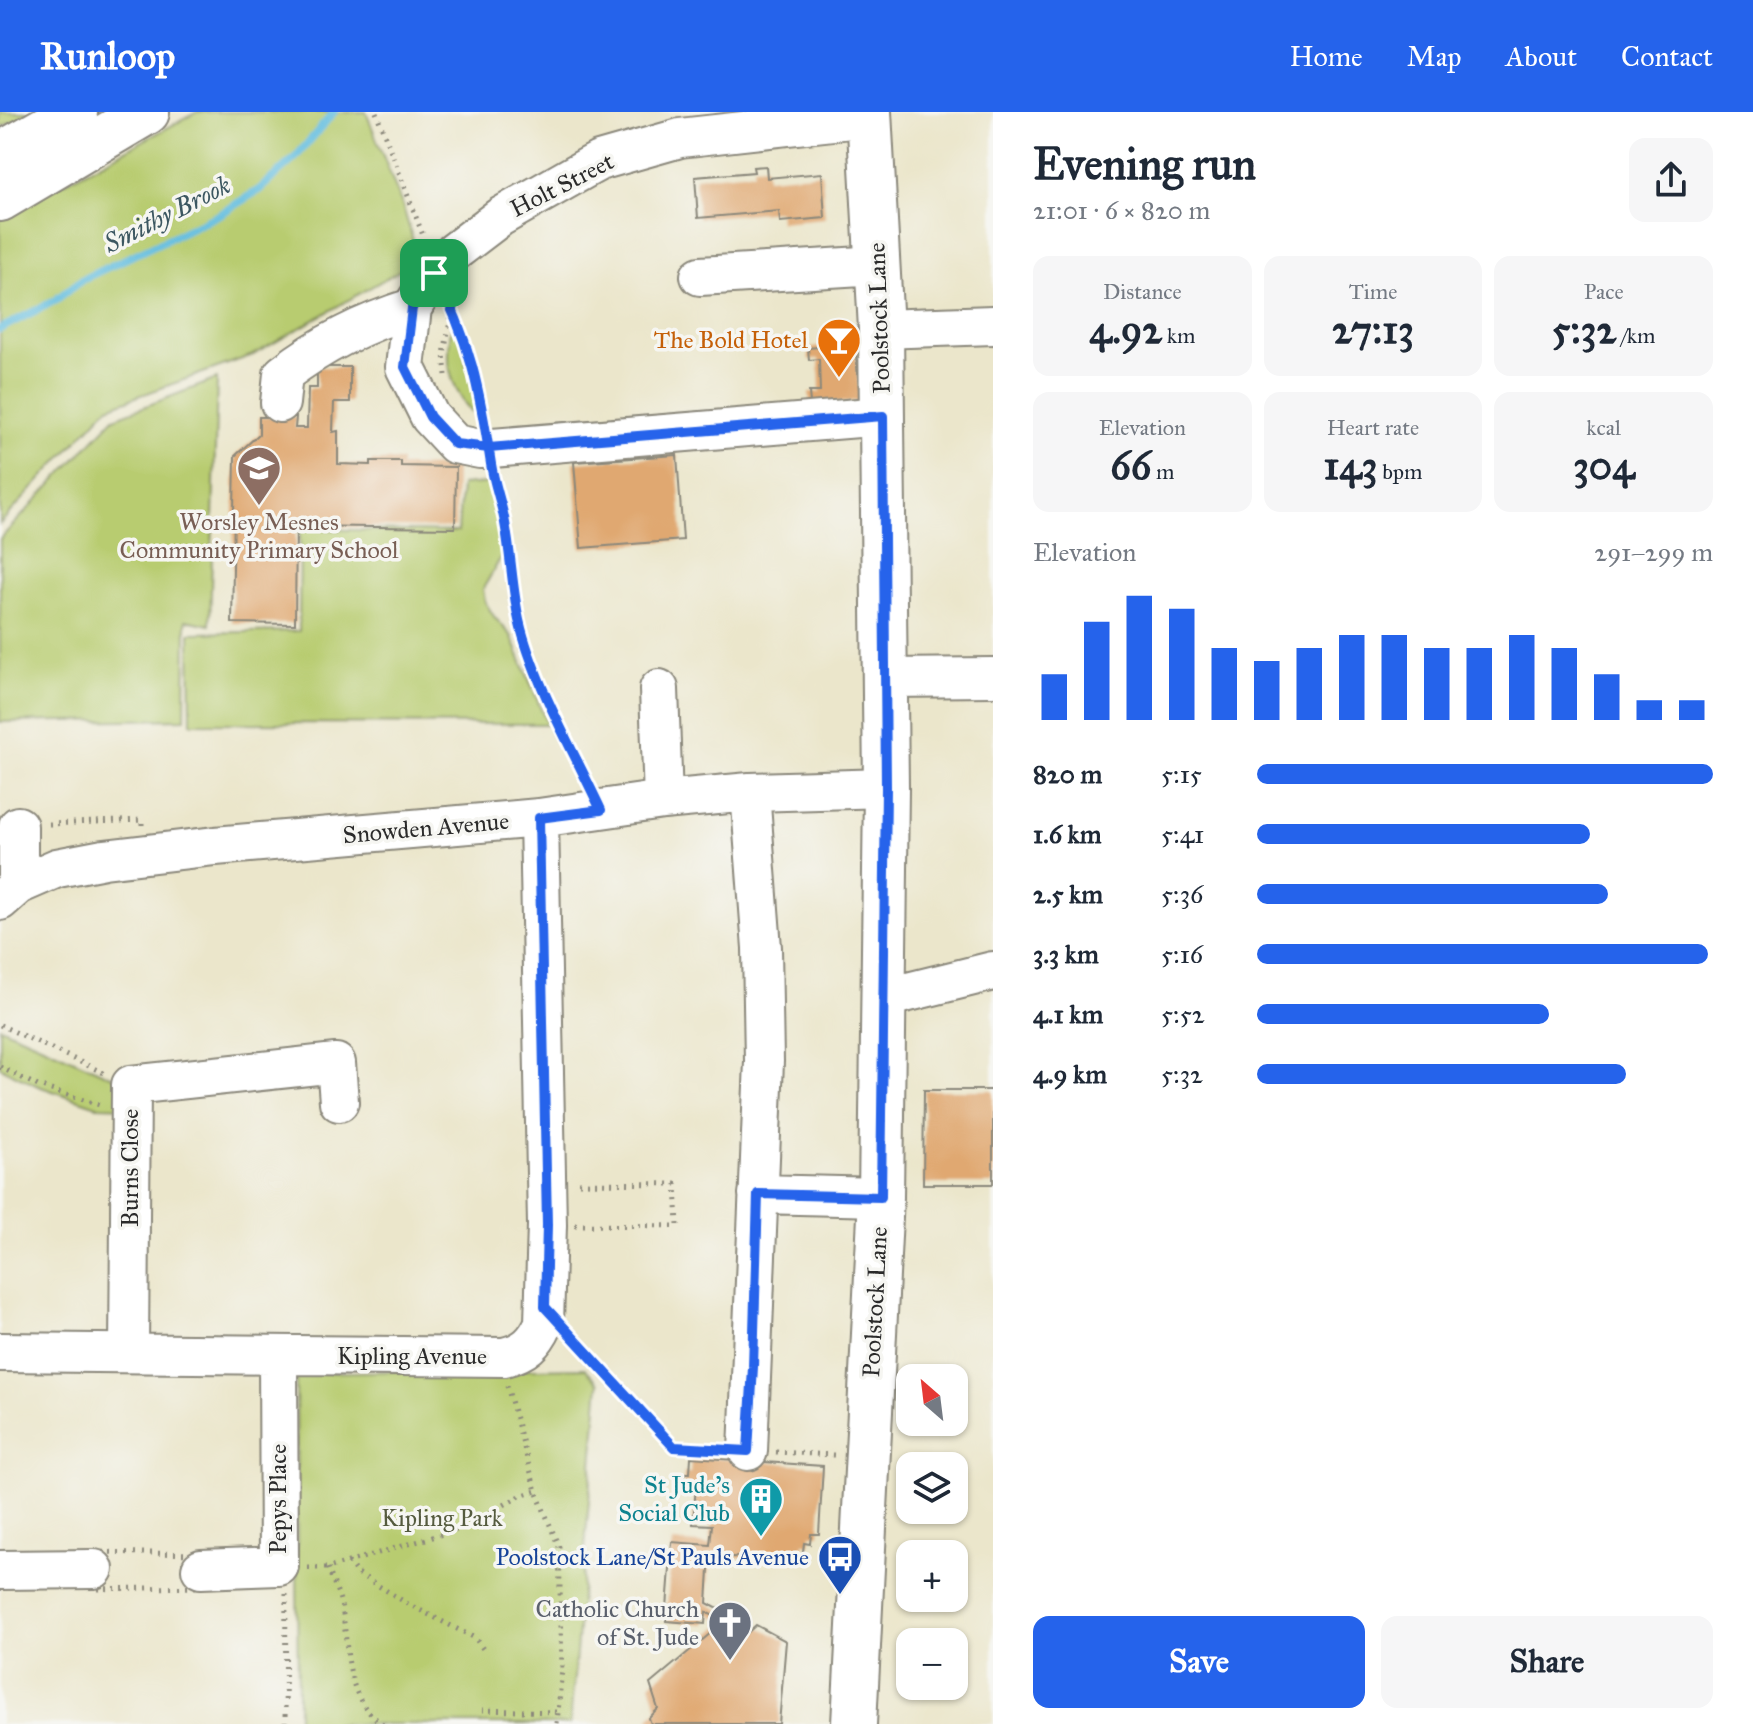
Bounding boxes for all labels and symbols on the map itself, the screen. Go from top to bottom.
street label: Holt Street [505,146,619,224]
water label: Smithy Brook [97,168,236,260]
pin [400,239,468,307]
street label: Poolstock Lane [861,242,897,394]
bar icon: The Bold Hotel [815,316,863,379]
place label: The Bold Hotel [654,325,809,355]
school or university icon: Worsley Mesnes Community Primary School [235,444,283,507]
place label: Worsley Mesnes Community Primary School [120,507,399,565]
street label: Snowden Avenue [342,806,510,850]
street label: Burns Close [115,1109,145,1227]
street label: Poolstock Lane [856,1226,894,1378]
street label: Kipling Avenue [337,1341,487,1371]
north arrow [896,1364,968,1436]
street label: Pepys Place [263,1444,293,1554]
place label: St Jude's Social Club [618,1470,730,1528]
building icon: St Jude's Social Club [737,1475,785,1538]
park label: Kipling Park [381,1503,504,1533]
bus stop icon: Poolstock Lane/St Pauls Avenue [816,1533,864,1596]
place label: Poolstock Lane/St Pauls Avenue [495,1542,809,1572]
place label: Catholic Church of St. Jude [536,1594,699,1652]
church icon: Catholic Church of St. Jude [706,1599,754,1662]

